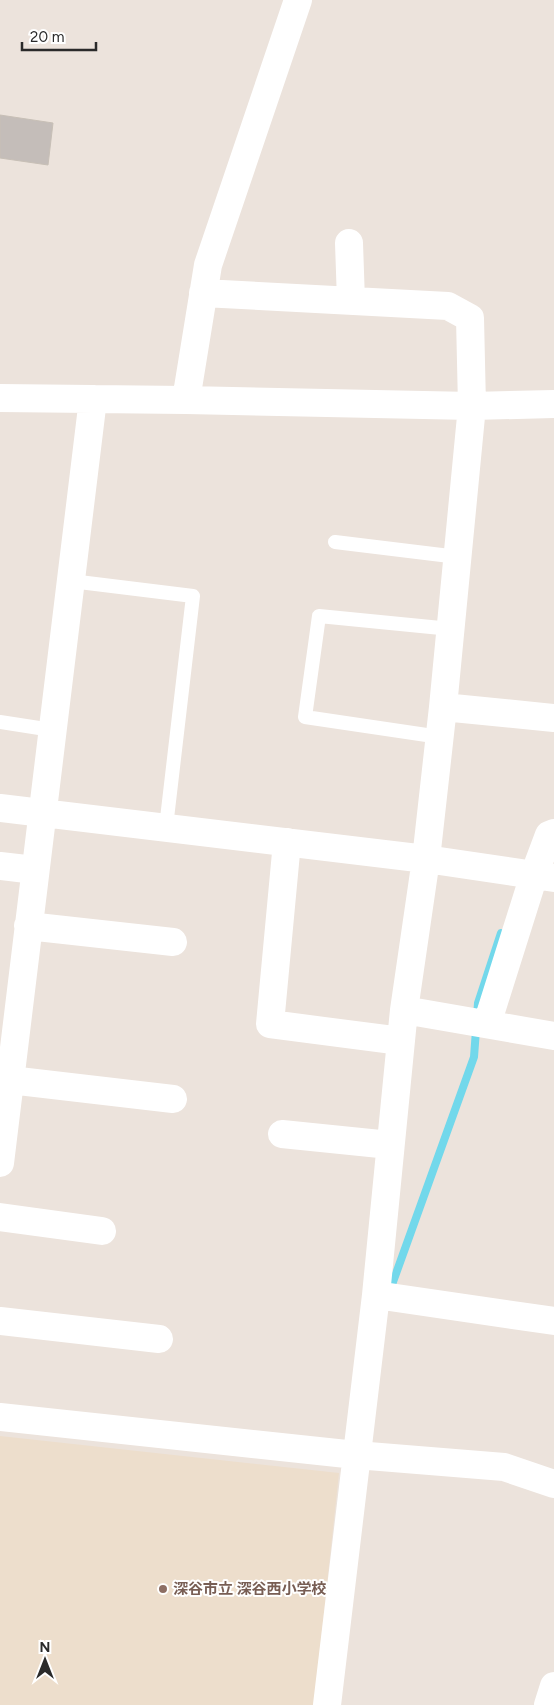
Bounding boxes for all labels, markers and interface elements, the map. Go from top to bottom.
scale bar [22,20,96,52]
text: 20 m [30,28,64,46]
place label: 深谷市立 深谷西小学校 [173,1580,327,1598]
marker: 深谷市立 深谷西小学校 [157,1583,169,1595]
north arrow [20,1635,70,1685]
text: N [40,1639,50,1656]

